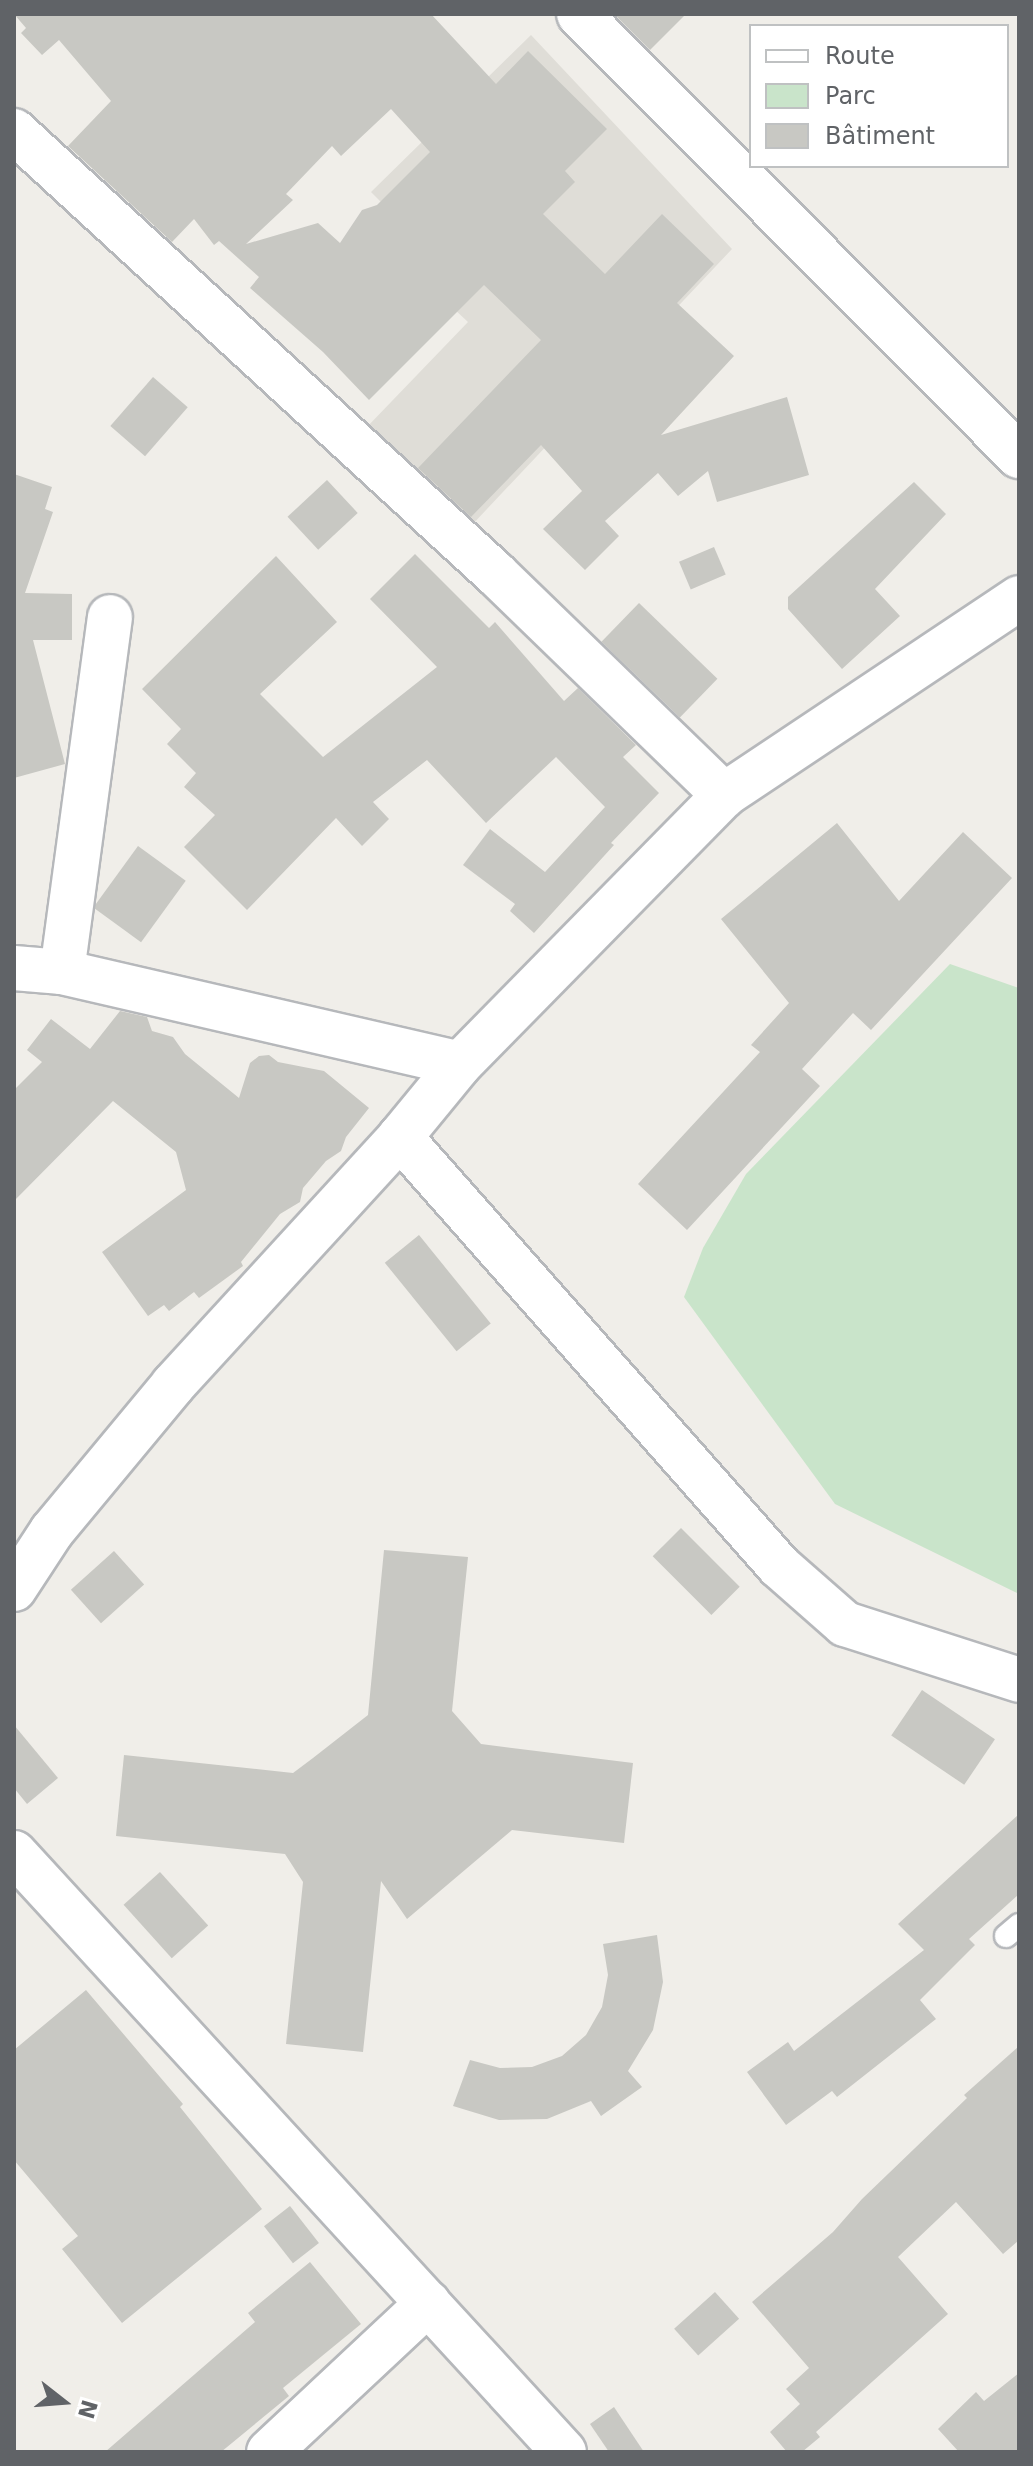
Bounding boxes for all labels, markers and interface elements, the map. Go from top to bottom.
legend [749,24,1009,168]
text: Route [825,42,895,70]
text: Parc [825,82,876,110]
text: Bâtiment [825,122,935,150]
north arrow [24,2362,104,2442]
text: N [73,2397,102,2422]

